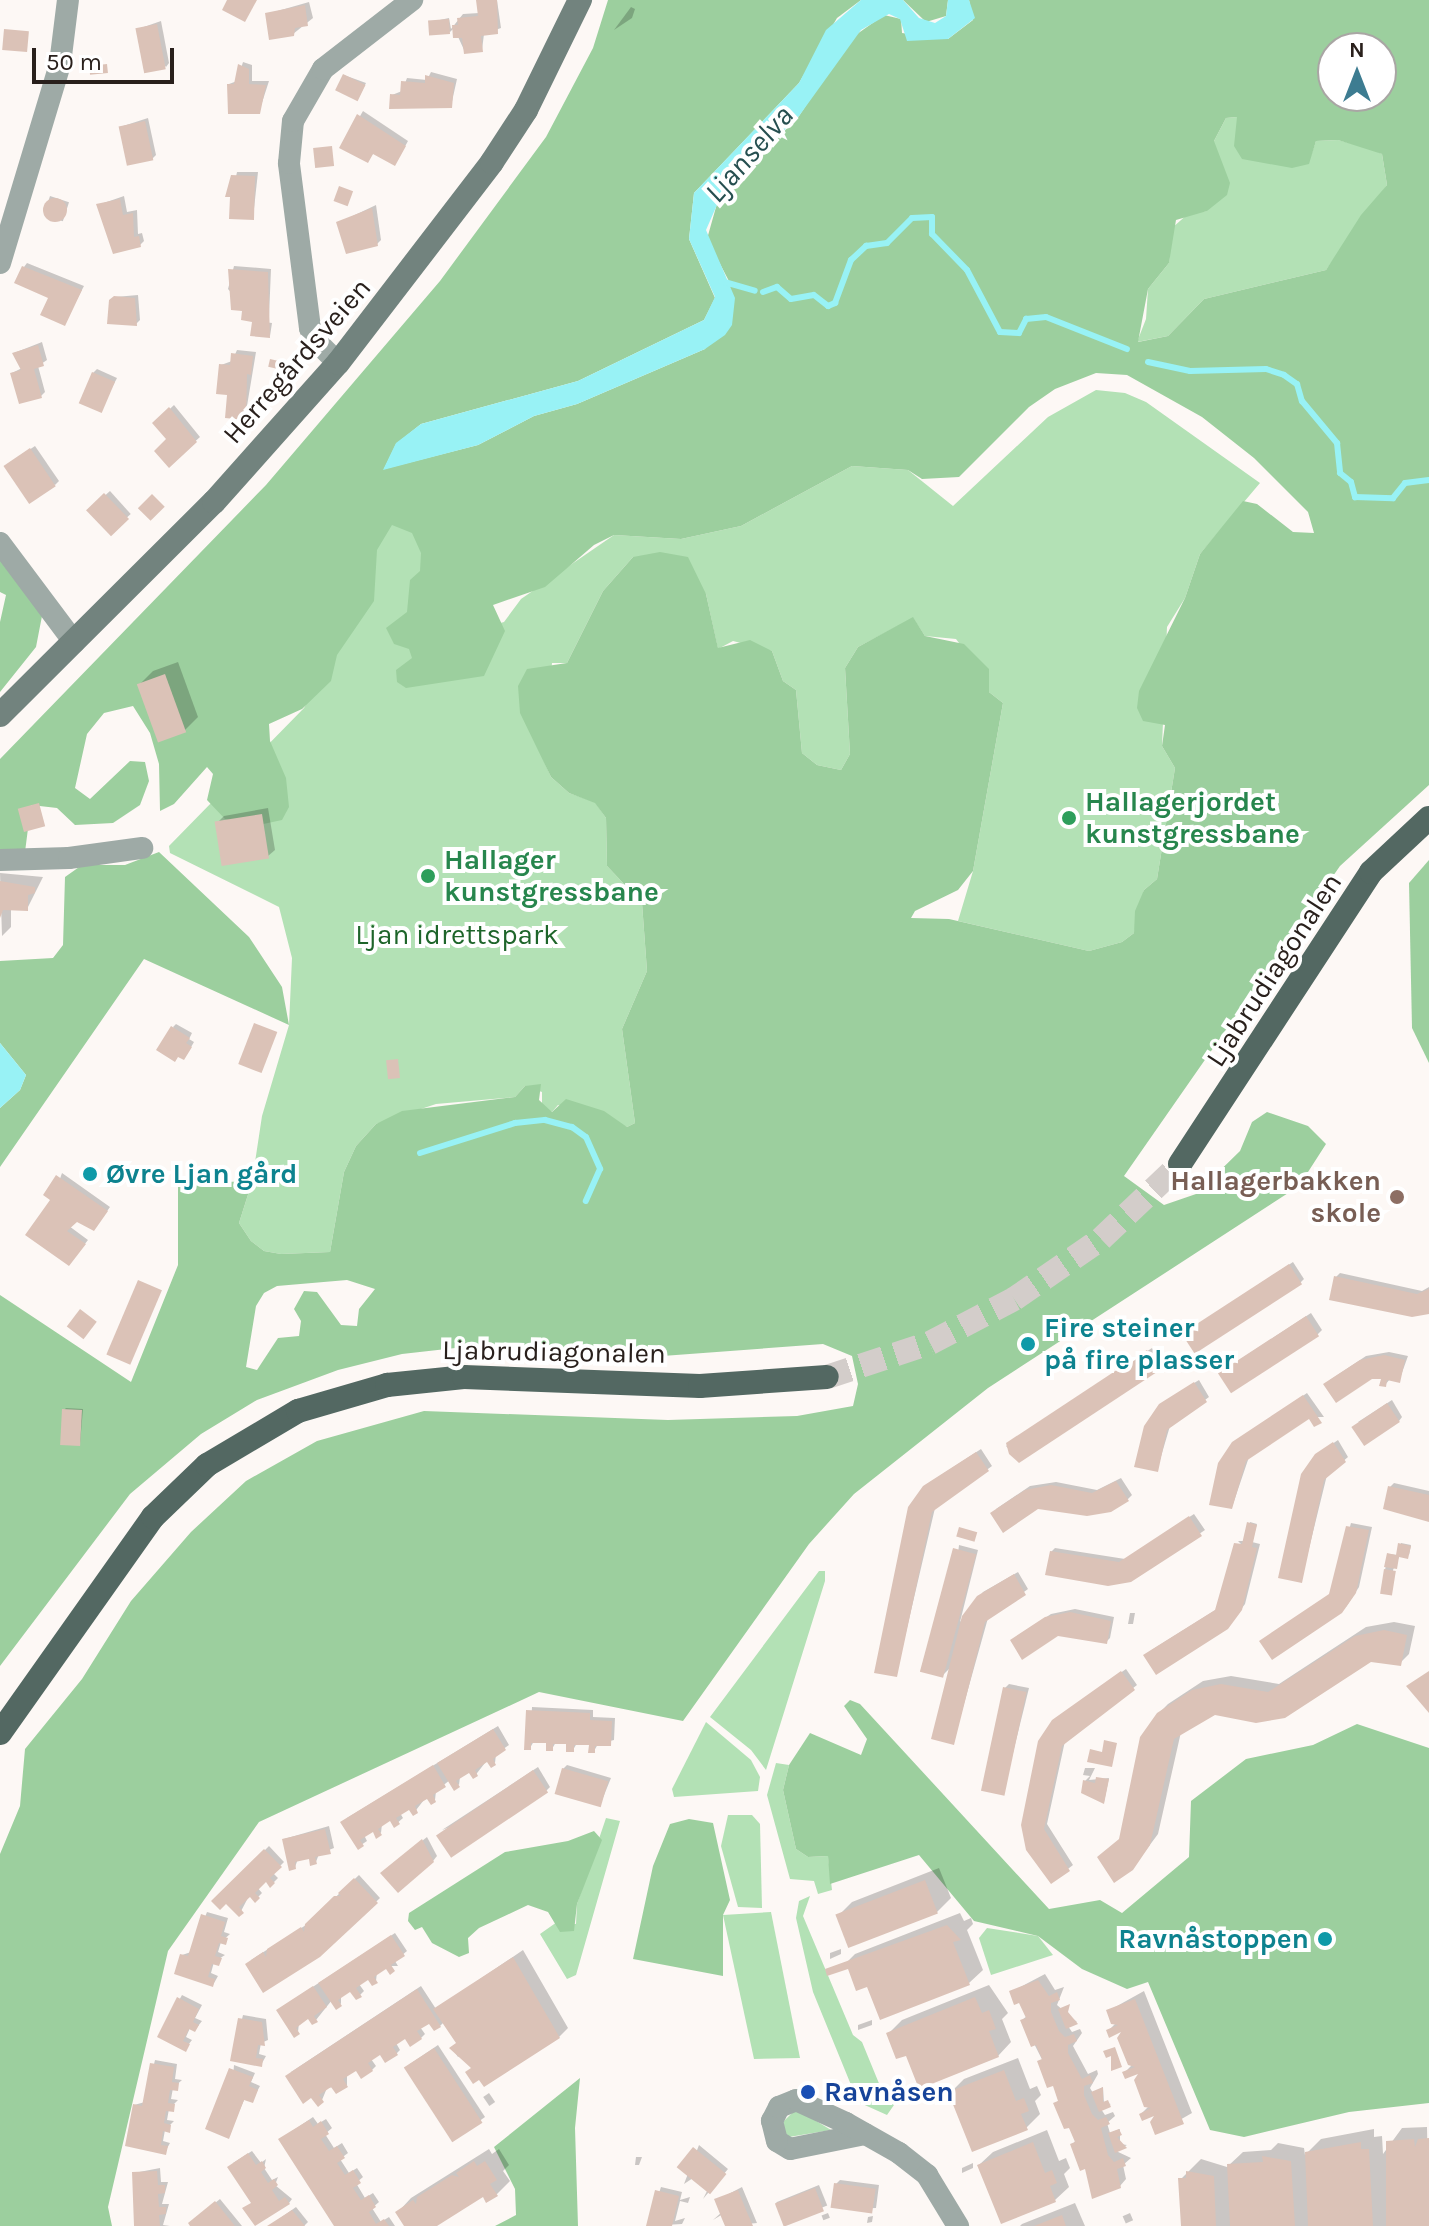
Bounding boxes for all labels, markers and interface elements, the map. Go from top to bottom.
scale bar [36,32,178,82]
north arrow [1317,32,1397,112]
text: N [1349,37,1365,63]
text: 50 m [46,48,102,76]
water label: Ljanselva [697,98,801,210]
street label: Herregårdsveien [216,271,378,451]
place label: Hallagerjordet kunstgressbane [1085,785,1300,851]
marker: Hallagerjordet kunstgressbane [1060,809,1078,827]
place label: Hallager kunstgressbane [444,843,659,909]
marker: Hallager kunstgressbane [419,867,437,885]
street label: Ljabrudiagonalen [1199,867,1349,1073]
park label: Ljan idrettspark [355,918,559,952]
place label: Øvre Ljan gård [106,1157,298,1191]
place label: Hallagerbakken skole [1170,1164,1381,1230]
marker: Øvre Ljan gård [81,1165,99,1183]
marker: Hallagerbakken skole [1388,1188,1406,1206]
place label: Fire steiner på fire plasser [1044,1311,1234,1377]
street label: Ljabrudiagonalen [442,1333,666,1371]
marker: Fire steiner på fire plasser [1019,1335,1037,1353]
place label: Ravnåstoppen [1118,1922,1309,1956]
marker: Ravnåstoppen [1316,1930,1334,1948]
place label: Ravnåsen [824,2075,954,2109]
marker: Ravnåsen [799,2083,817,2101]

